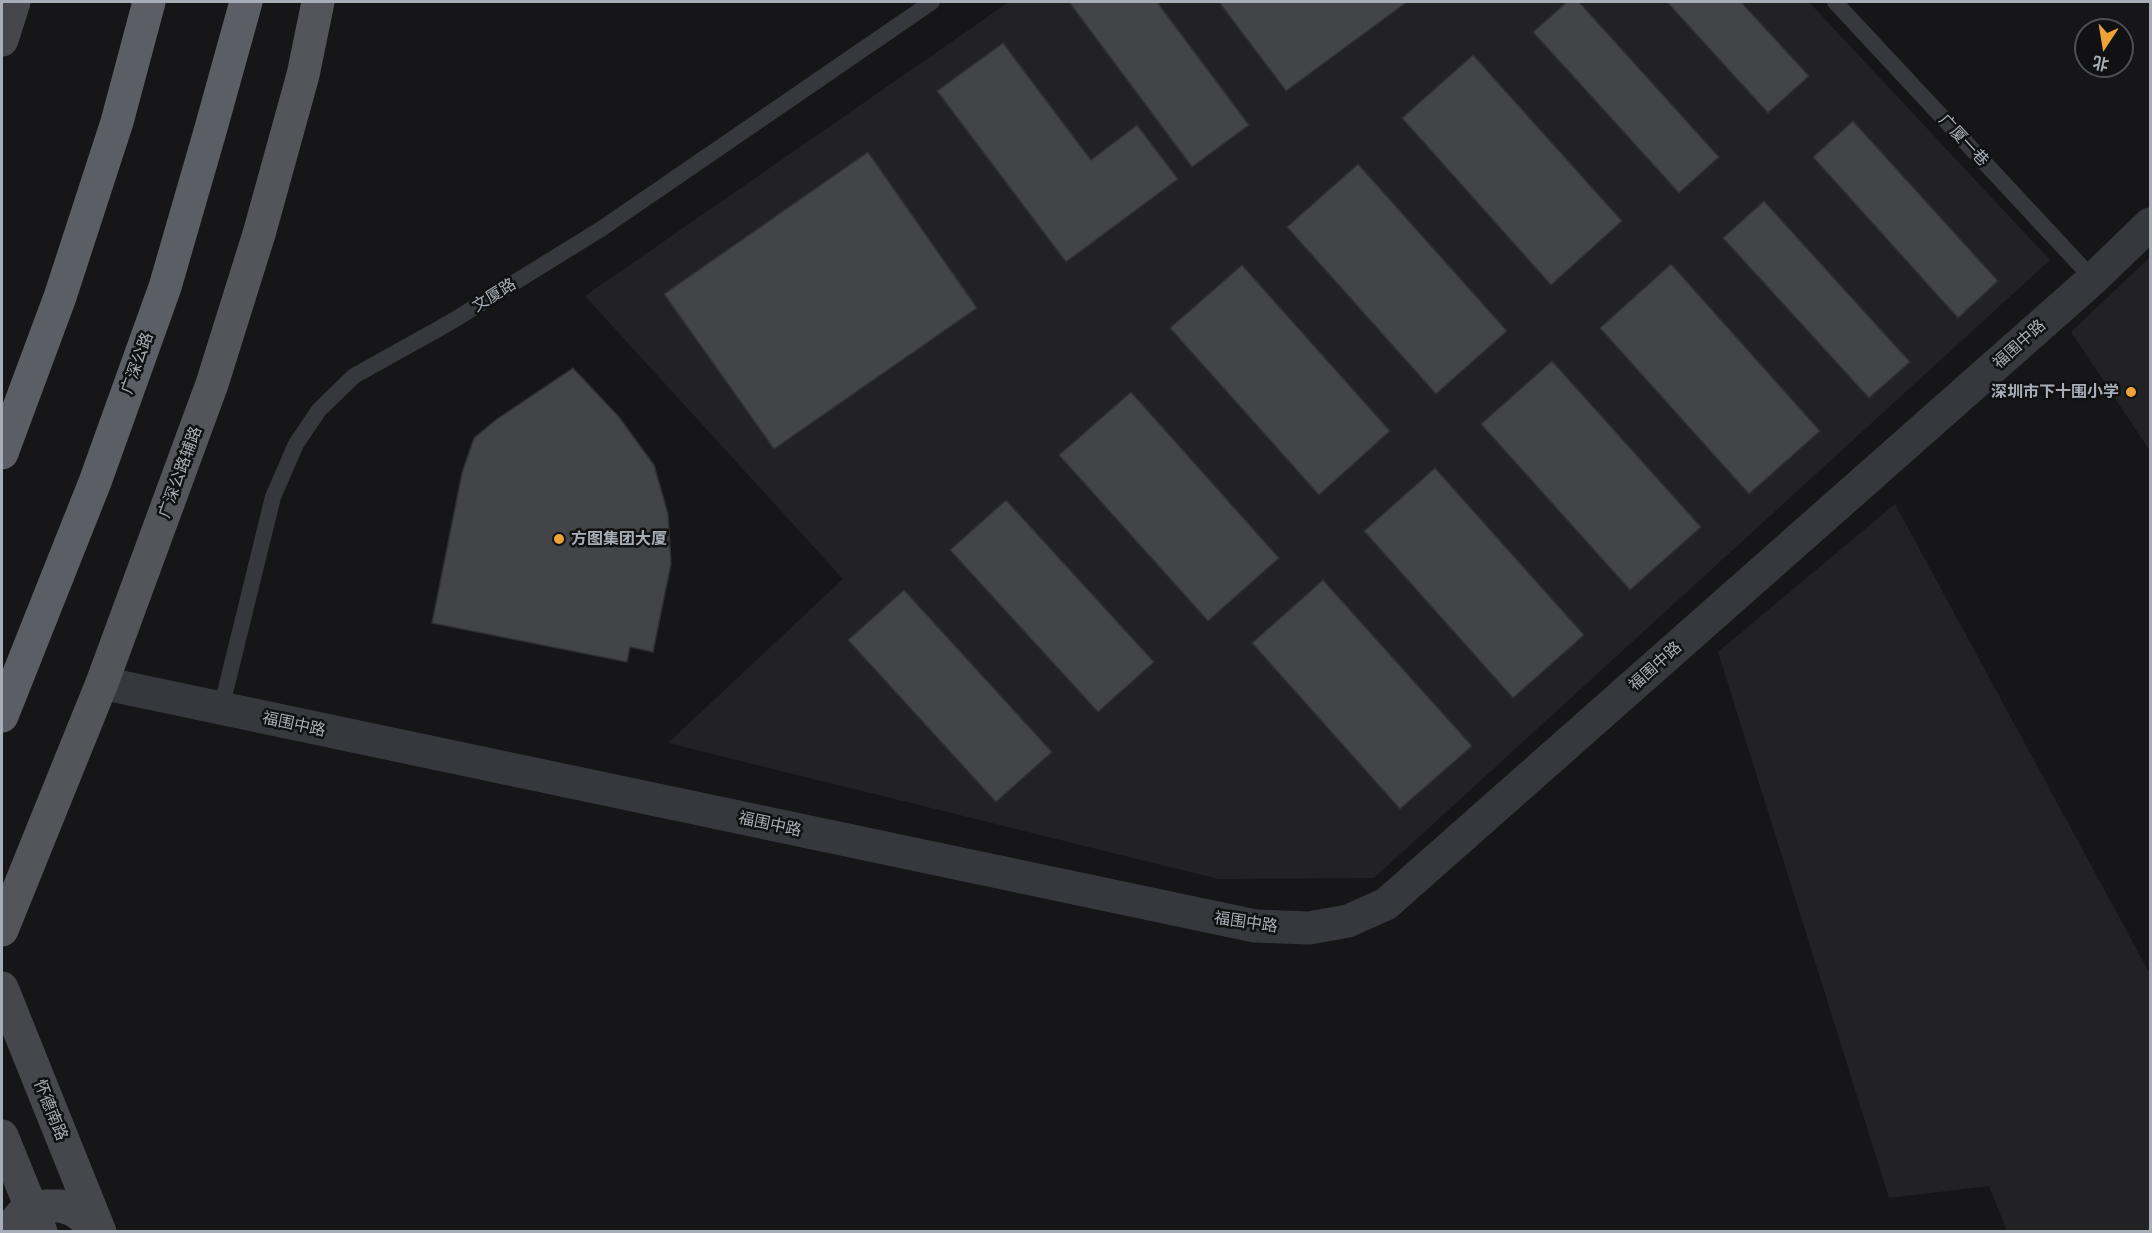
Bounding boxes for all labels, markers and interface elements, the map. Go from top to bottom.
north arrow [2074,18,2134,78]
text: 北 [2091,53,2110,75]
street label: 广厦一巷 [1935,110,1993,170]
street label: 文厦路 [469,274,519,316]
street label: 福围中路 [1989,315,2049,373]
street label: 广深公路 [117,330,157,396]
place label: 深圳市下十围小学 [1991,382,2119,402]
marker: 深圳市下十围小学 [2124,385,2138,399]
street label: 广深公路辅路 [155,424,205,520]
place label: 方图集团大厦 [571,529,667,549]
marker: 方图集团大厦 [552,532,566,546]
street label: 福围中路 [1625,637,1685,695]
street label: 福围中路 [261,708,327,740]
street label: 福围中路 [737,808,803,840]
street label: 福围中路 [1213,908,1279,936]
street label: 怀德南路 [30,1077,72,1143]

